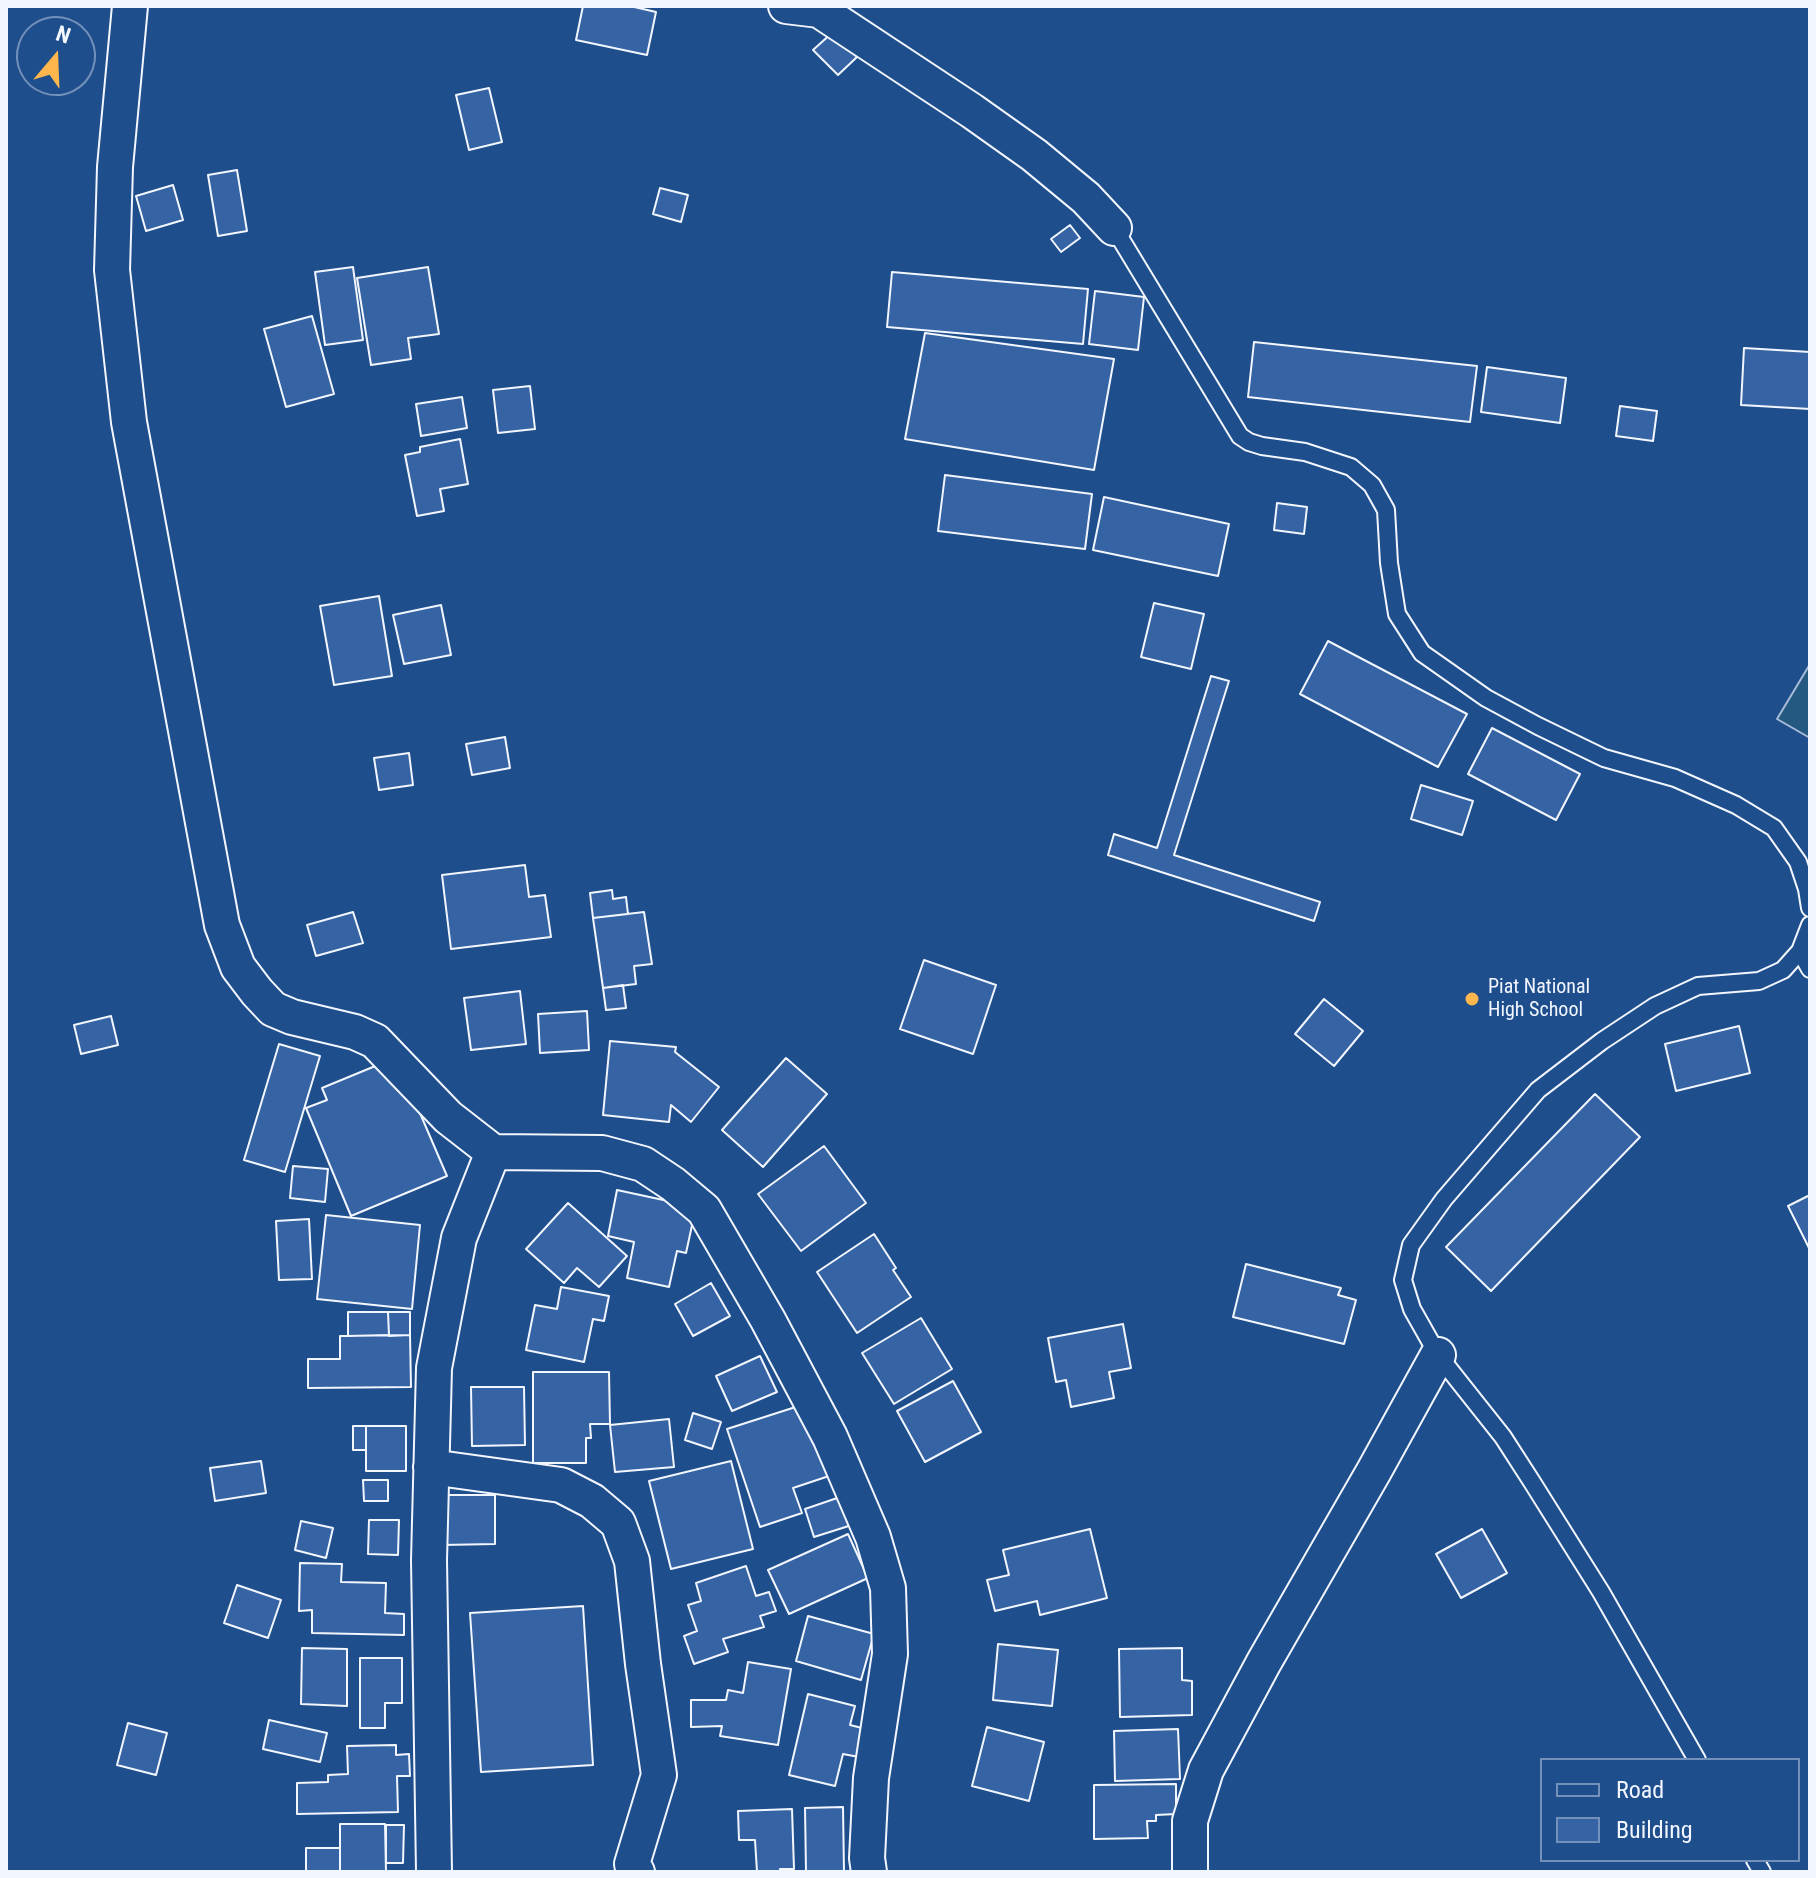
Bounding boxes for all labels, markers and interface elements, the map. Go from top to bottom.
north arrow [16,16,96,96]
text: N [53,21,74,49]
place label: Piat National High School [1488,976,1590,1023]
marker: Piat National High School [1463,990,1481,1008]
legend [1540,1758,1800,1862]
text: Road [1616,1776,1664,1804]
text: Building [1616,1816,1693,1844]

